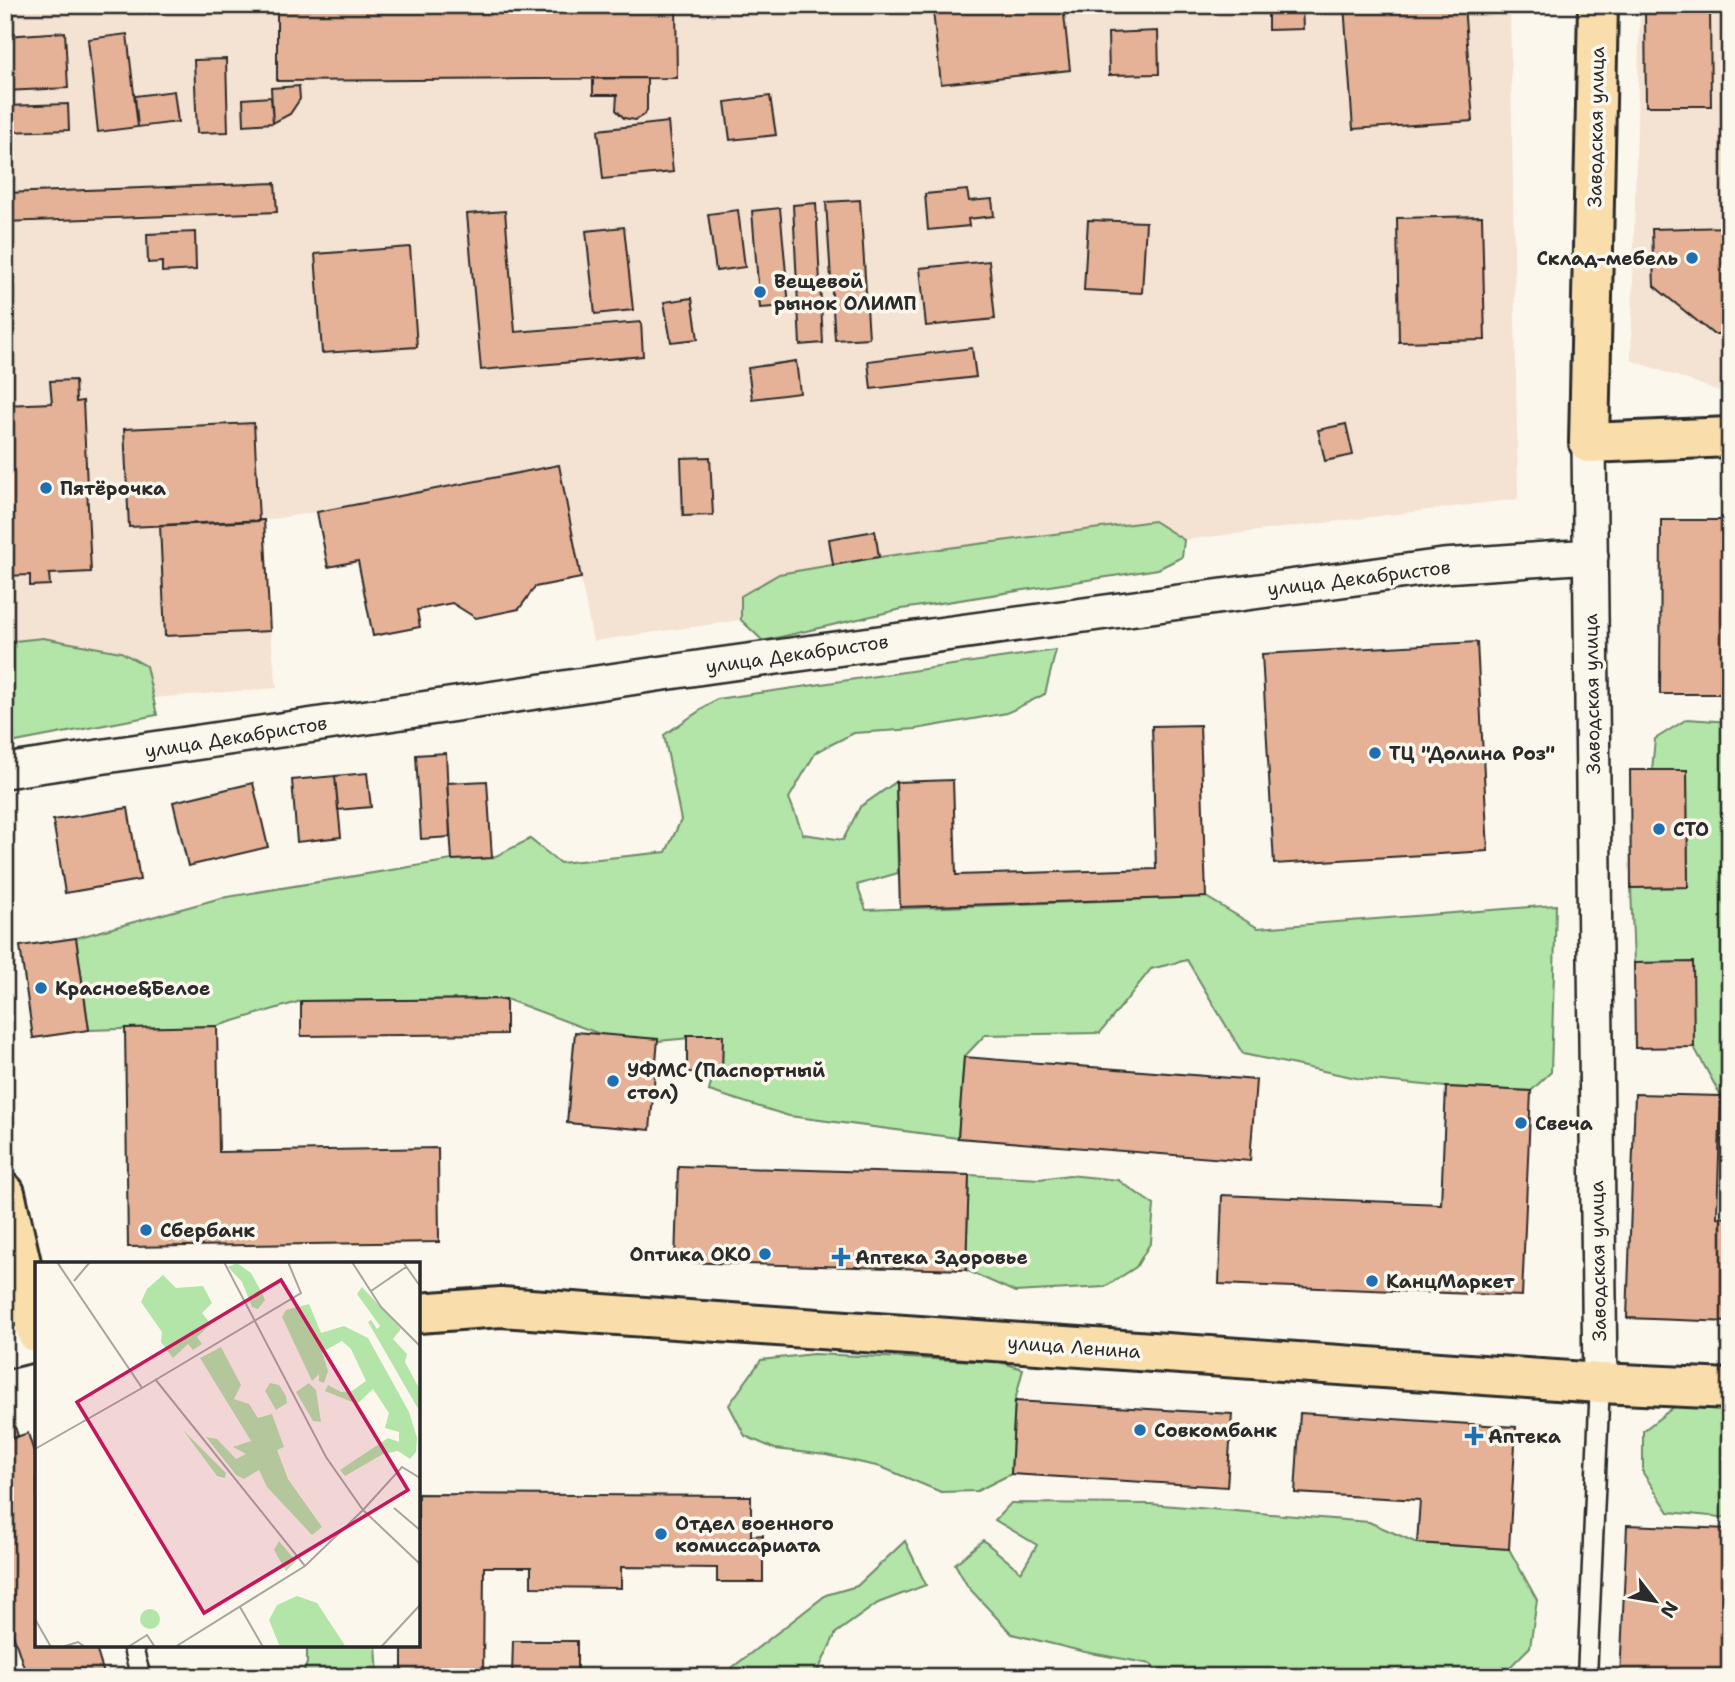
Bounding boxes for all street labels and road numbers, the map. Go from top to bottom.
street label: Заводская улица [1582,46,1610,208]
street label: улица Декабристов [1266,554,1452,602]
street label: Заводская улица [1578,613,1606,775]
street label: улица Декабристов [704,629,890,679]
street label: улица Декабристов [143,710,329,764]
street label: Заводская улица [1584,1180,1612,1342]
street label: улица Ленина [1007,1330,1142,1364]

